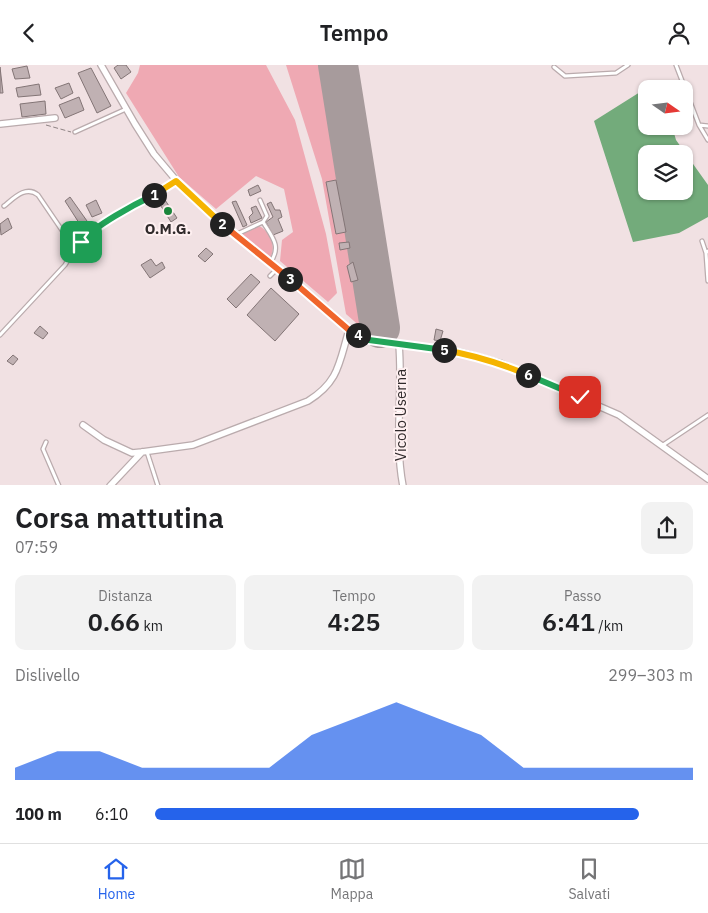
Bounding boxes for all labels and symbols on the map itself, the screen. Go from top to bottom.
north arrow [638,80,692,135]
pin: 1 [142,183,166,207]
marker: O.M.G. [162,205,174,217]
pin: 2 [210,211,234,237]
place label: O.M.G. [145,219,191,238]
pin [60,221,102,263]
pin: 3 [278,267,302,291]
pin: 4 [346,323,370,347]
pin: 5 [432,337,456,363]
pin: 6 [516,363,540,387]
street label: Vicolo Userna [391,369,410,461]
pin [559,376,601,418]

